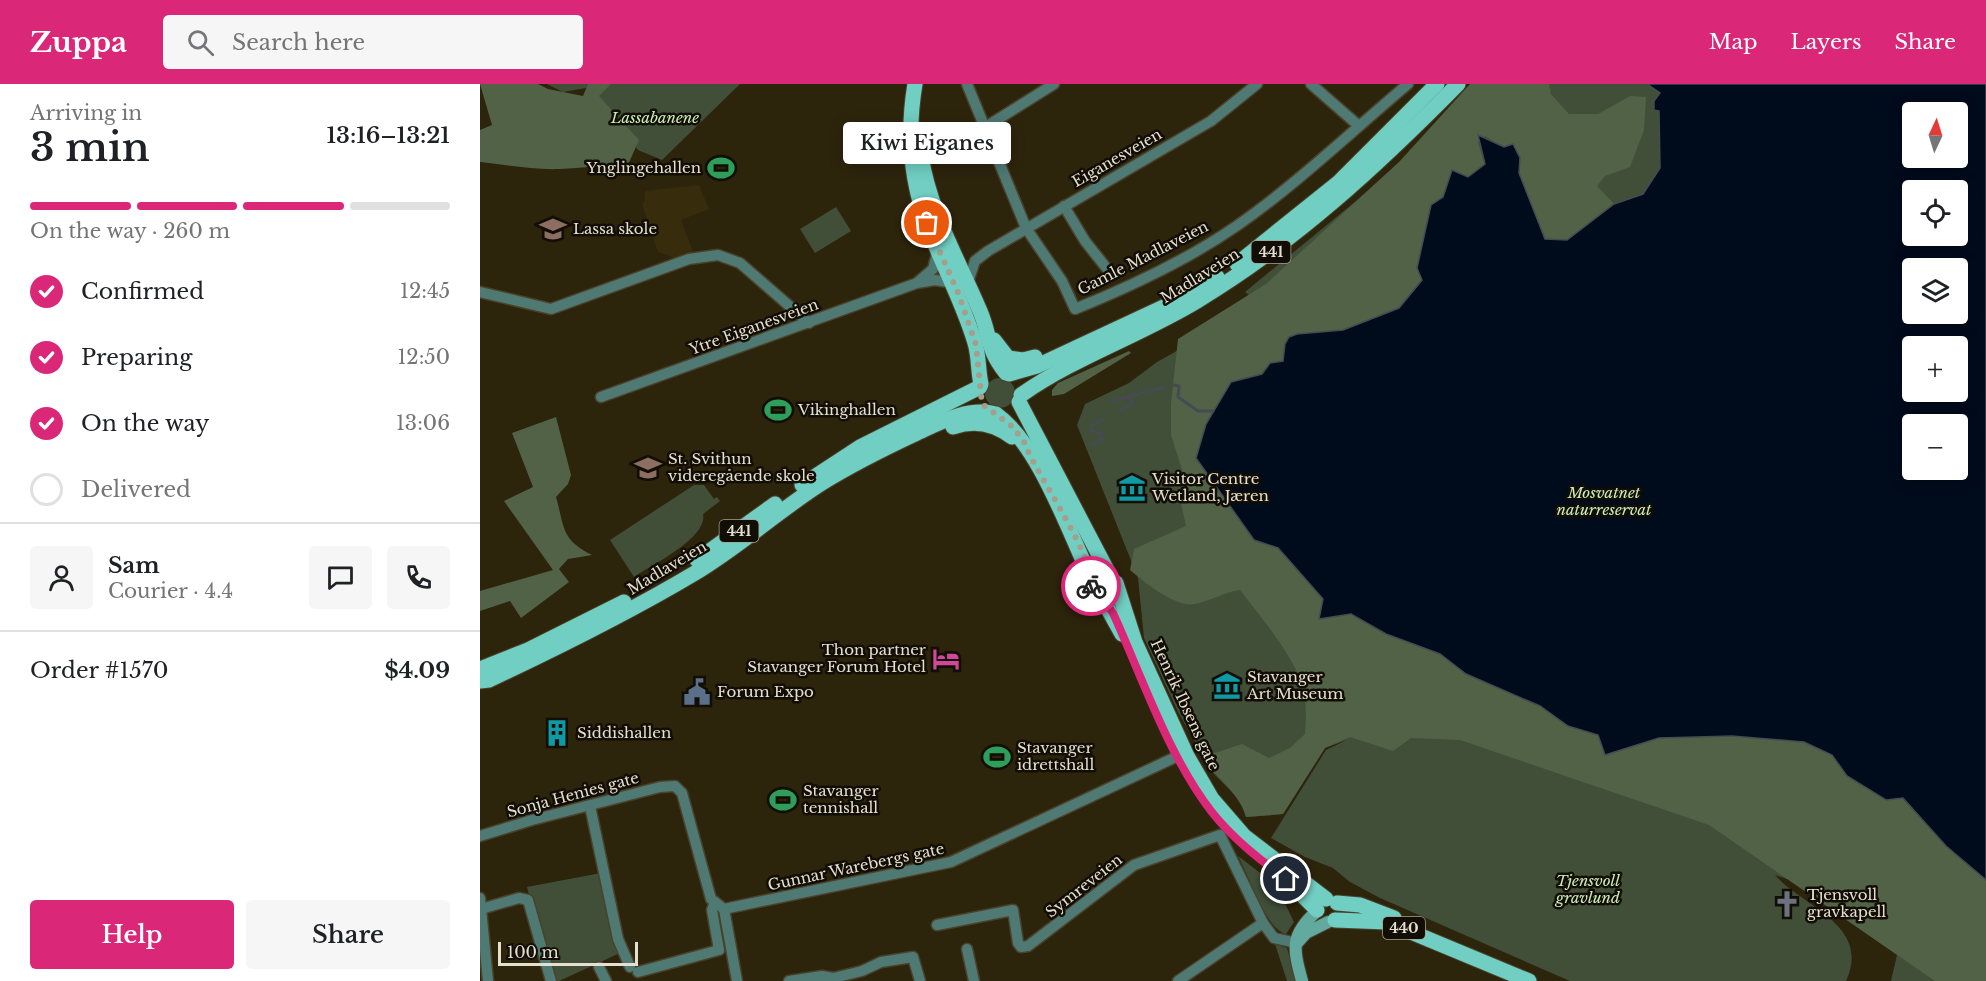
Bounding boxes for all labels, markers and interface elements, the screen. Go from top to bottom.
search box [163,15,583,69]
text: Zuppa [30,25,127,60]
icon: search [184,26,217,59]
text: Search here [232,29,365,56]
text: Map [1709,29,1758,55]
text: Layers [1791,29,1862,55]
text: Share [1895,29,1956,55]
text: Arriving in [30,101,142,125]
north arrow [1902,102,1968,168]
map controls [1902,102,1968,480]
park label: Lassabanene [610,108,699,127]
callout: Kiwi Eiganes [843,121,1011,163]
text: 13:16–13:21 [326,122,450,149]
text: 3 min [30,123,150,172]
street label: Eiganesveien [1069,124,1165,191]
text: Kiwi Eiganes [860,131,994,155]
sports icon: Ynglingehallen [706,153,736,183]
place label: Ynglingehallen [586,158,701,177]
button: locate [1902,180,1968,246]
pin [901,197,952,248]
icon: bag [910,206,943,239]
school or university icon: Lassa skole [538,214,568,244]
street label: Gamle Madlaveien [1075,217,1211,299]
text: On the way · 260 m [30,219,230,243]
place label: Lassa skole [573,219,657,238]
road number: 441 [1252,241,1290,263]
street label: Madlaveien [1157,245,1243,307]
button: layers [1902,258,1968,324]
icon: check [30,275,63,308]
text: Confirmed [81,278,204,305]
text: 12:45 [400,279,450,303]
street label: Ytre Eiganesveien [686,294,821,359]
button: + [1902,336,1968,402]
icon: check [30,341,63,374]
text: Preparing [81,344,192,371]
text: 12:50 [397,345,450,369]
sports icon: Vikinghallen [763,395,793,425]
place label: Vikinghallen [797,400,896,419]
icon: check [30,407,63,440]
text: On the way [81,410,209,437]
text: 13:06 [396,411,450,435]
button: − [1902,414,1968,480]
place label: St. Svithun videregående skole [668,449,815,485]
school or university icon: St. Svithun videregående skole [633,453,663,483]
place label: Visitor Centre Wetland, Jæren [1151,469,1269,505]
museum icon: Visitor Centre Wetland, Jæren [1117,473,1147,503]
text: Delivered [81,476,191,503]
park label: Mosvatnet naturreservat [1556,483,1652,519]
road number: 441 [720,520,758,542]
street label: Madlaveien [624,536,710,599]
button: person [30,546,93,609]
button: chat [309,546,372,609]
button: phone [387,546,450,609]
text: Sam [108,552,160,579]
courier [1061,556,1121,616]
icon: bike [1075,570,1108,603]
text: Courier · 4.4 [108,579,233,603]
street label: Henrik Ibsens gate [1147,636,1224,773]
place label: Thon partner Stavanger Forum Hotel [747,640,927,676]
hotel icon: Thon partner Stavanger Forum Hotel [931,644,961,674]
text: Order #1570 [30,657,169,684]
text: $4.09 [385,657,450,684]
place label: Stavanger Art Museum [1246,667,1343,703]
museum icon: Stavanger Art Museum [1212,671,1242,701]
public building icon: Forum Expo [682,677,712,707]
place label: Forum Expo [717,682,814,701]
building icon: Siddishallen [542,718,572,748]
place label: Siddishallen [577,723,671,742]
place label: Stavanger idrettshall [1017,738,1094,774]
sports icon: Stavanger idrettshall [982,742,1012,772]
street label: Sonja Henies gate [505,768,641,821]
place label: Stavanger tennishall [803,781,879,817]
sports icon: Stavanger tennishall [768,785,798,815]
street label: Gunnar Warebergs gate [766,839,946,895]
street label: Symreveien [1042,850,1126,921]
pin [1260,853,1311,904]
icon: home [1269,862,1302,895]
park label: Tjensvoll gravlund [1554,871,1620,907]
place label: Tjensvoll gravkapell [1807,885,1886,921]
church icon: Tjensvoll gravkapell [1772,889,1802,919]
button: Help [30,900,234,969]
button: Share [246,900,450,969]
road number: 440 [1383,917,1425,939]
scale bar [498,939,638,966]
text: 100 m [507,942,559,962]

